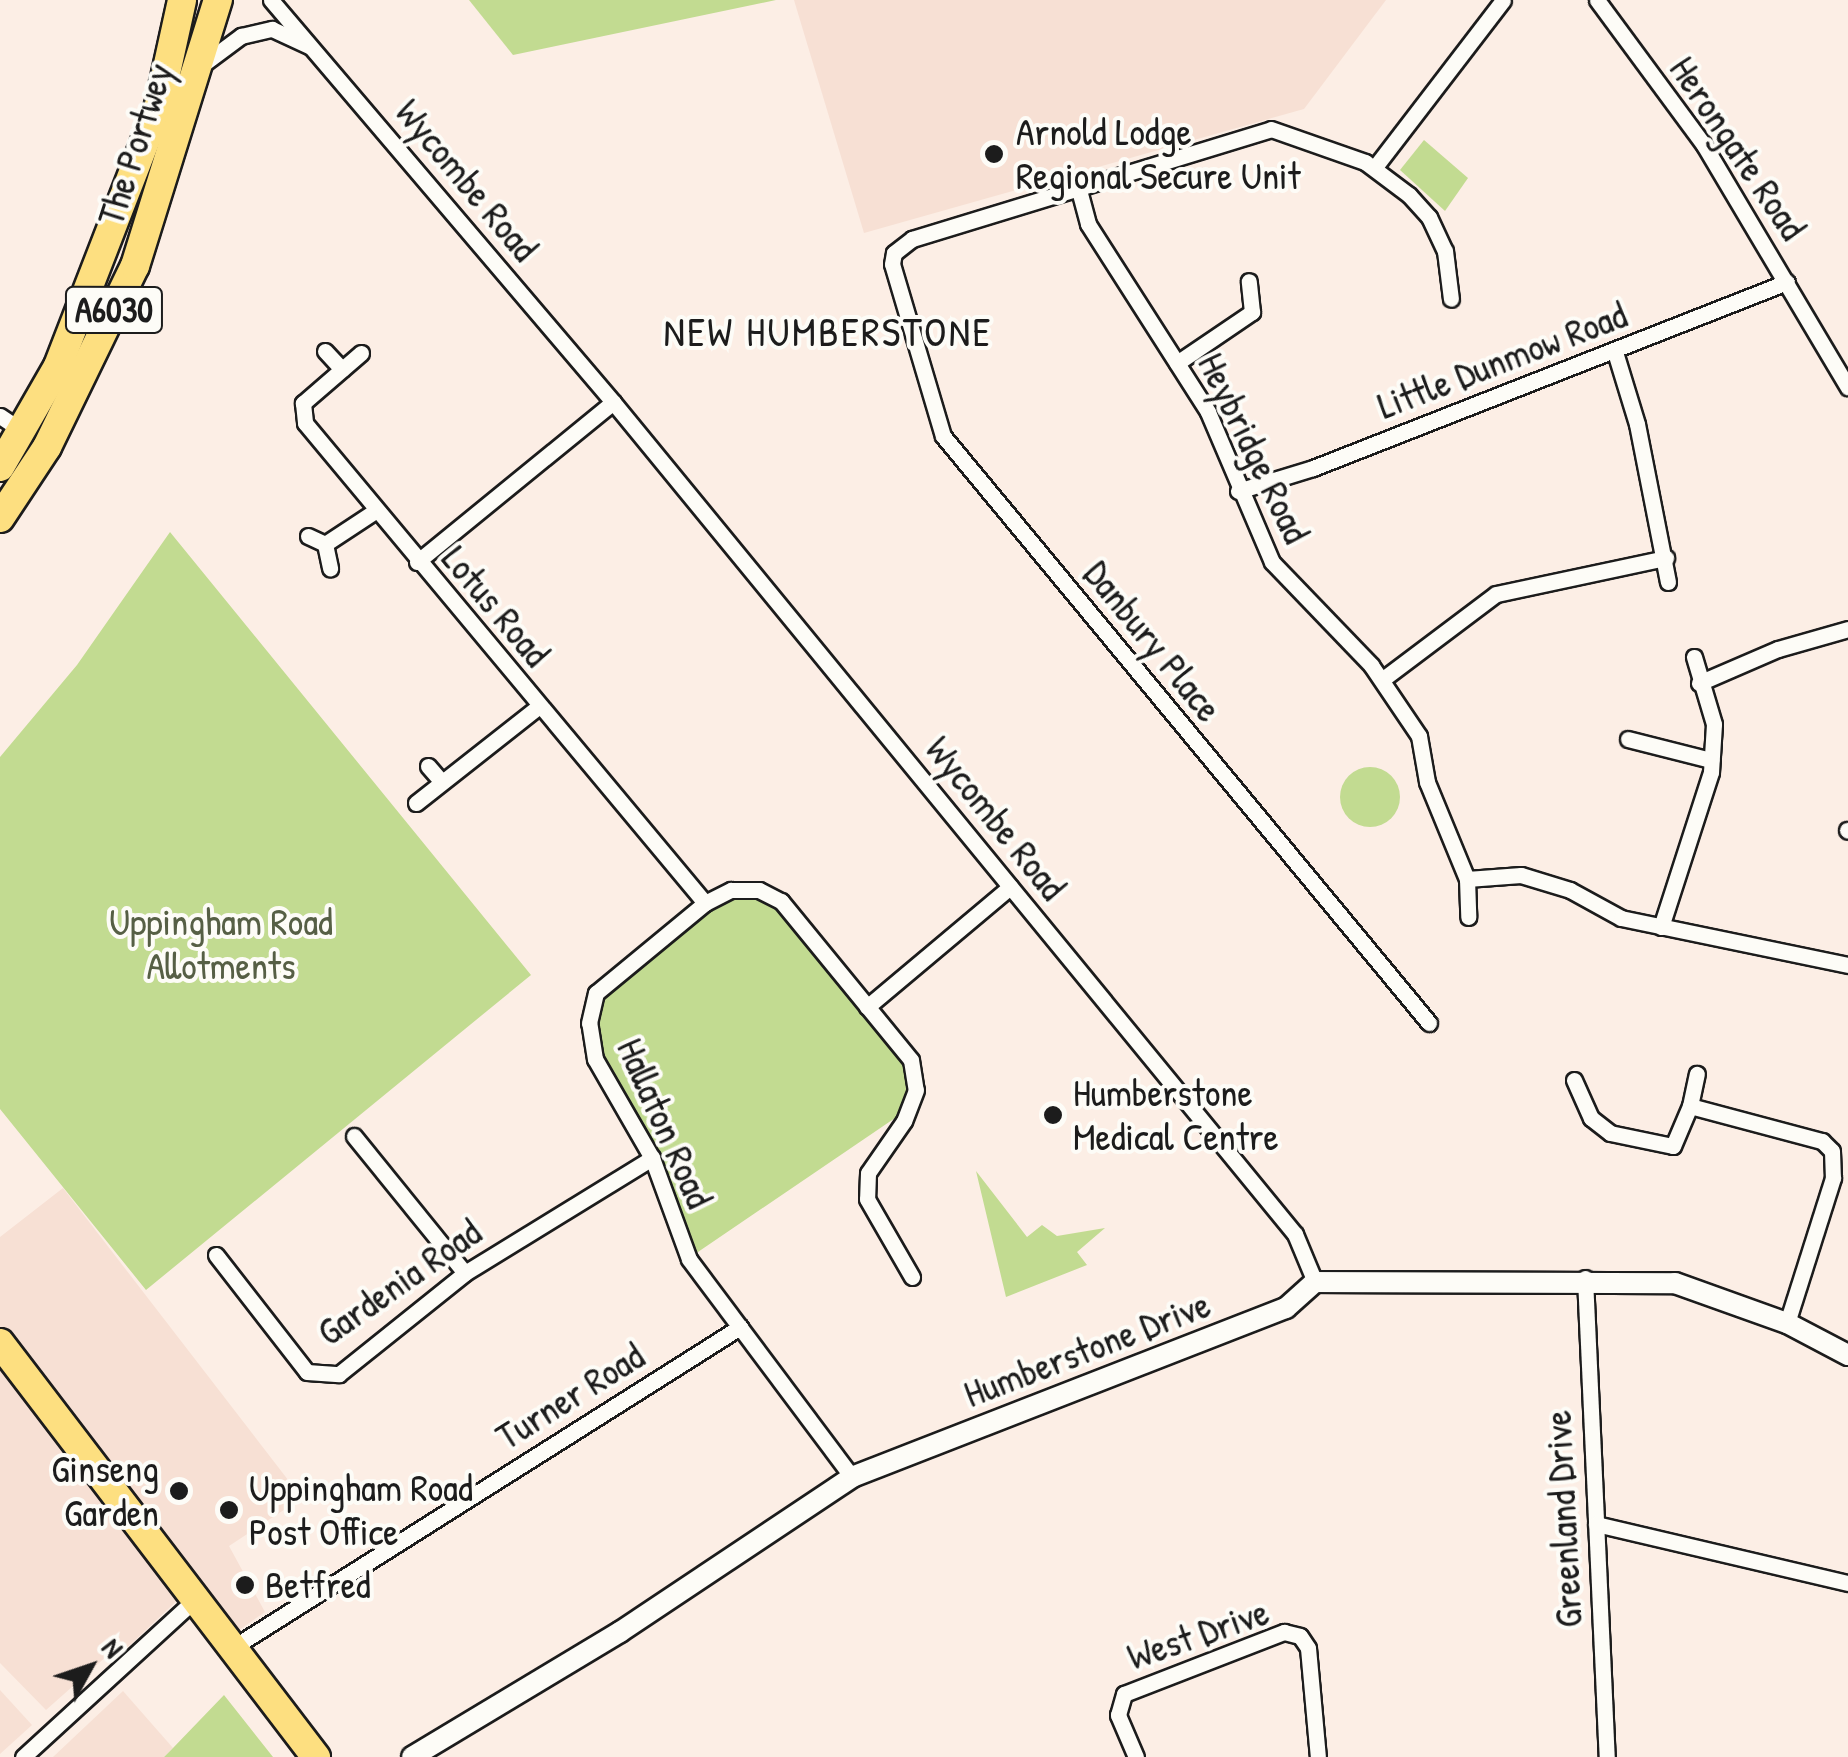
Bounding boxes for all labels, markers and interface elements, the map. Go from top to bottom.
street label: Herongate Road [1660,48,1816,248]
street label: The Portwey [87,57,183,231]
street label: Wycombe Road [386,90,548,270]
place label: Arnold Lodge Regional Secure Unit [1016,109,1301,198]
marker: Arnold Lodge Regional Secure Unit [981,141,1007,167]
road number: A6030 [64,280,164,340]
street label: Little Dunmow Road [1371,292,1633,428]
district label: NEW HUMBERSTONE [663,307,993,355]
street label: Heybridge Road [1188,346,1320,550]
street label: Lotus Road [432,536,560,676]
street label: Danbury Place [1074,551,1232,731]
street label: Wycombe Road [916,727,1076,909]
park label: Uppingham Road Allotments [109,899,333,988]
street label: Hallaton Road [607,1031,723,1215]
place label: Humberstone Medical Centre [1073,1070,1279,1160]
marker: Humberstone Medical Centre [1042,1104,1064,1126]
street label: Gardenia Road [308,1209,490,1355]
street label: Humberstone Drive [958,1281,1216,1417]
street label: Turner Road [488,1333,652,1459]
street label: Greenland Drive [1535,1409,1591,1629]
place label: Ginseng Garden [51,1446,159,1536]
place label: Uppingham Road Post Office [249,1465,473,1555]
marker: Ginseng Garden [168,1480,190,1502]
marker: Uppingham Road Post Office [218,1499,240,1521]
place label: Betfred [265,1562,371,1608]
marker: Betfred [234,1574,256,1596]
street label: West Drive [1121,1589,1275,1679]
north arrow [40,1617,140,1717]
text: N [94,1630,132,1666]

